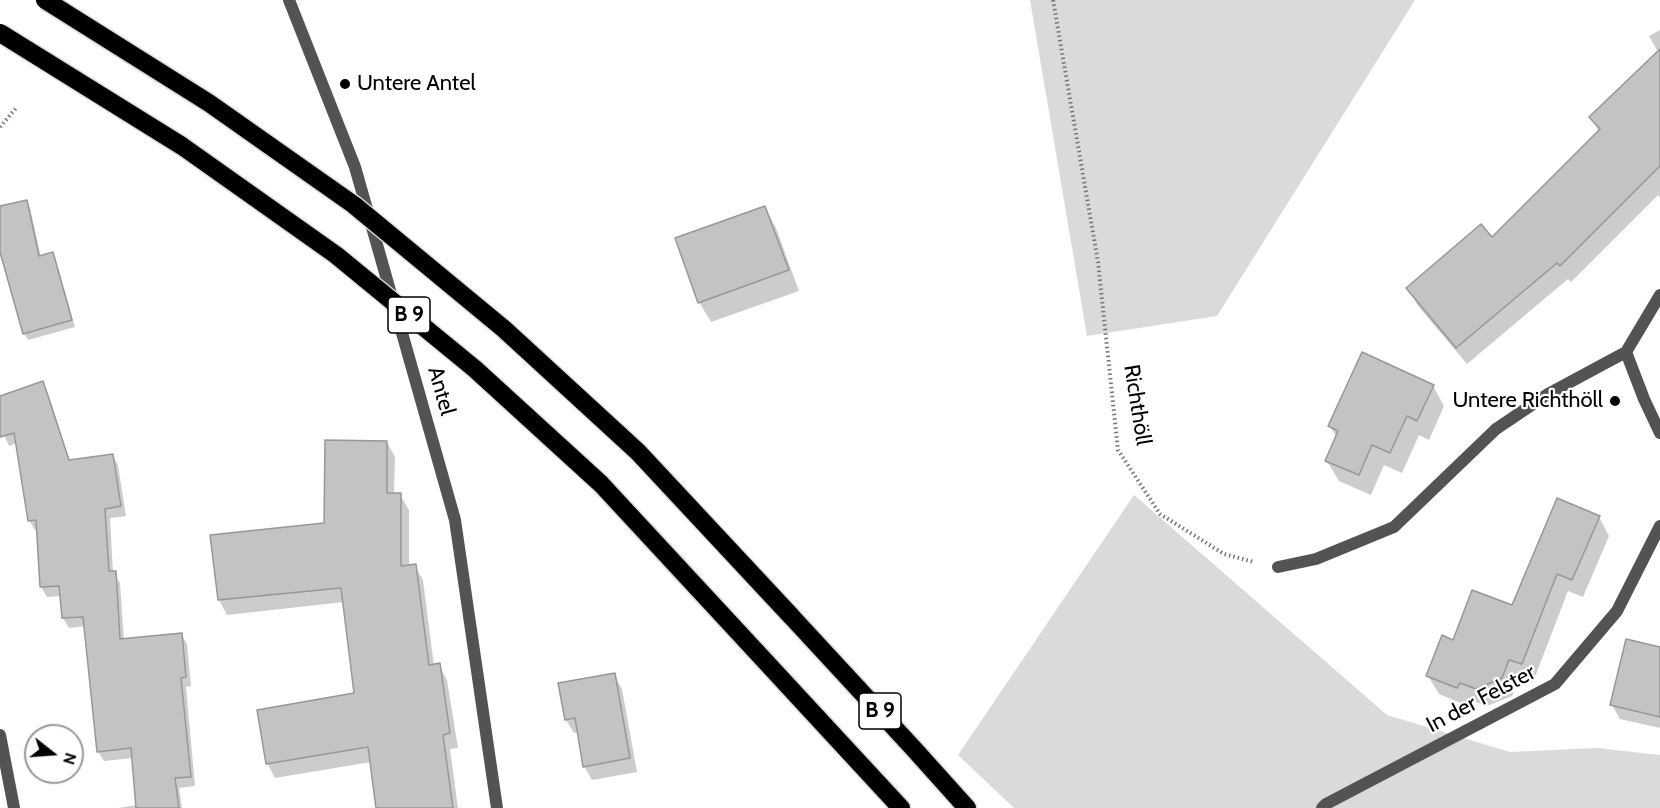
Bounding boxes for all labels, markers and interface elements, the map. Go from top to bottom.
place label: Untere Antel [357,71,476,97]
marker: Untere Antel [338,77,352,91]
road number: B 9 [388,297,430,333]
street label: Richthöll [1118,363,1156,447]
street label: Antel [421,364,461,418]
place label: Untere Richthöll [1452,388,1603,414]
marker: Untere Richthöll [1608,394,1622,408]
street label: In der Felster [1422,659,1540,739]
road number: B 9 [859,693,901,729]
north arrow [24,724,84,784]
text: N [59,751,81,767]

